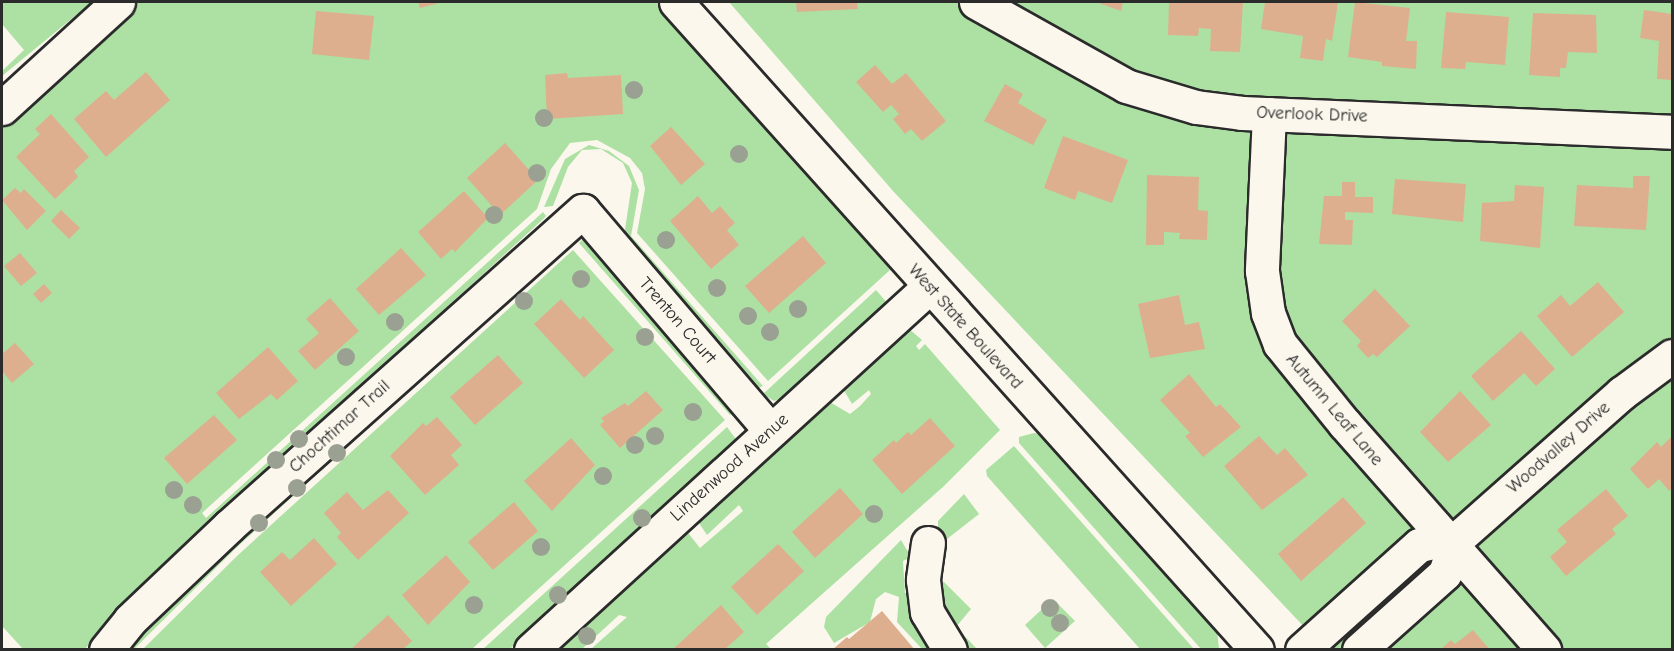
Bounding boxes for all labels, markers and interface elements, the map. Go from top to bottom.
street label: Overlook Drive [1256,102,1368,128]
street label: West State Boulevard [903,260,1027,394]
street label: Trenton Court [634,273,720,369]
street label: Autumn Leaf Lane [1281,349,1387,471]
street label: Chochtimar Trail [285,376,395,478]
street label: Woodvalley Drive [1503,397,1615,499]
street label: Lindenwood Avenue [667,409,793,527]

